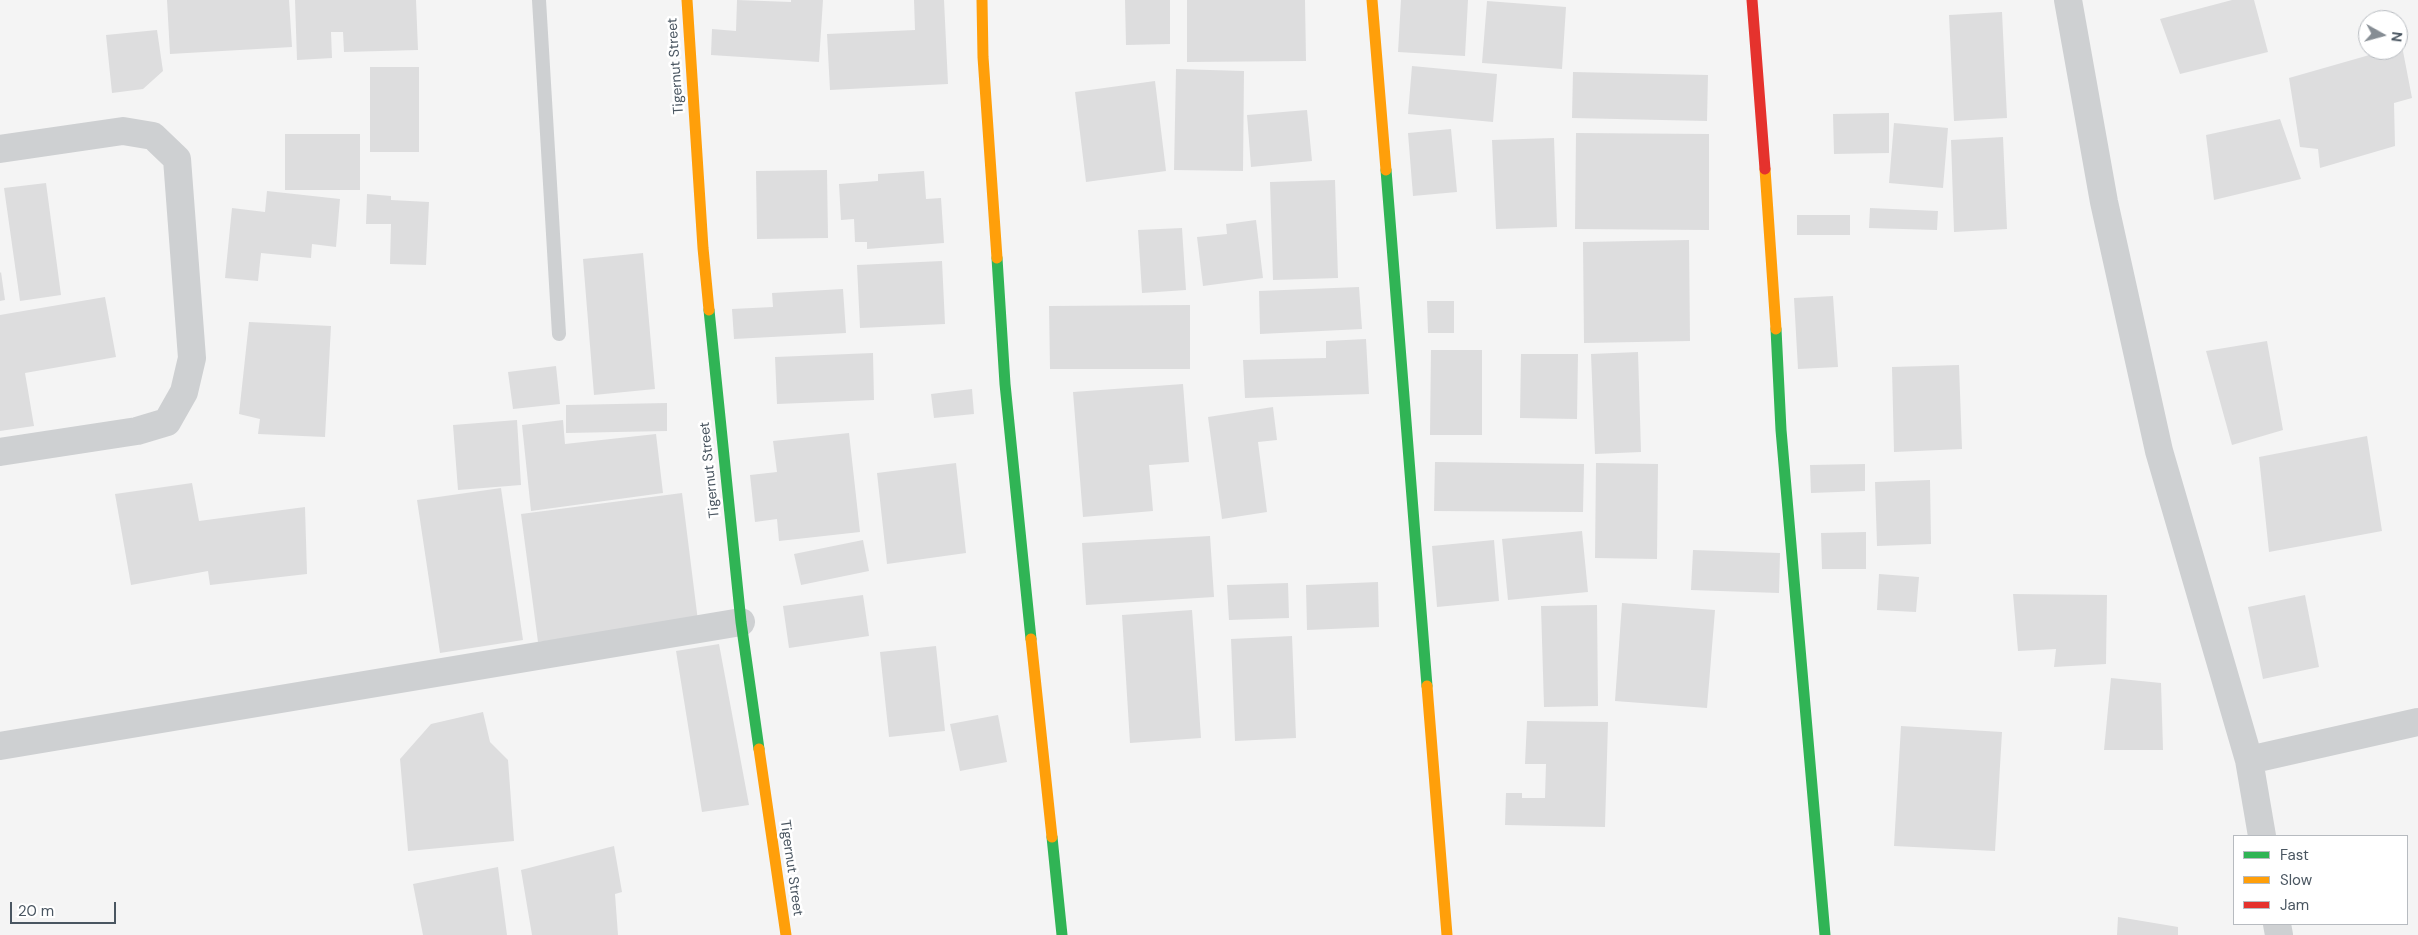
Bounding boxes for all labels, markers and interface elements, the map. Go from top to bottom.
north arrow [2358,10,2408,60]
street label: Tigernut Street [664,17,688,115]
text: N [2387,31,2406,43]
street label: Tigernut Street [697,421,723,519]
street label: Tigernut Street [776,819,806,917]
legend [2233,835,2408,925]
text: Fast [2280,845,2309,865]
text: Slow [2280,870,2312,890]
scale bar [12,892,119,924]
text: Jam [2280,895,2309,915]
text: 20 m [18,901,54,921]

